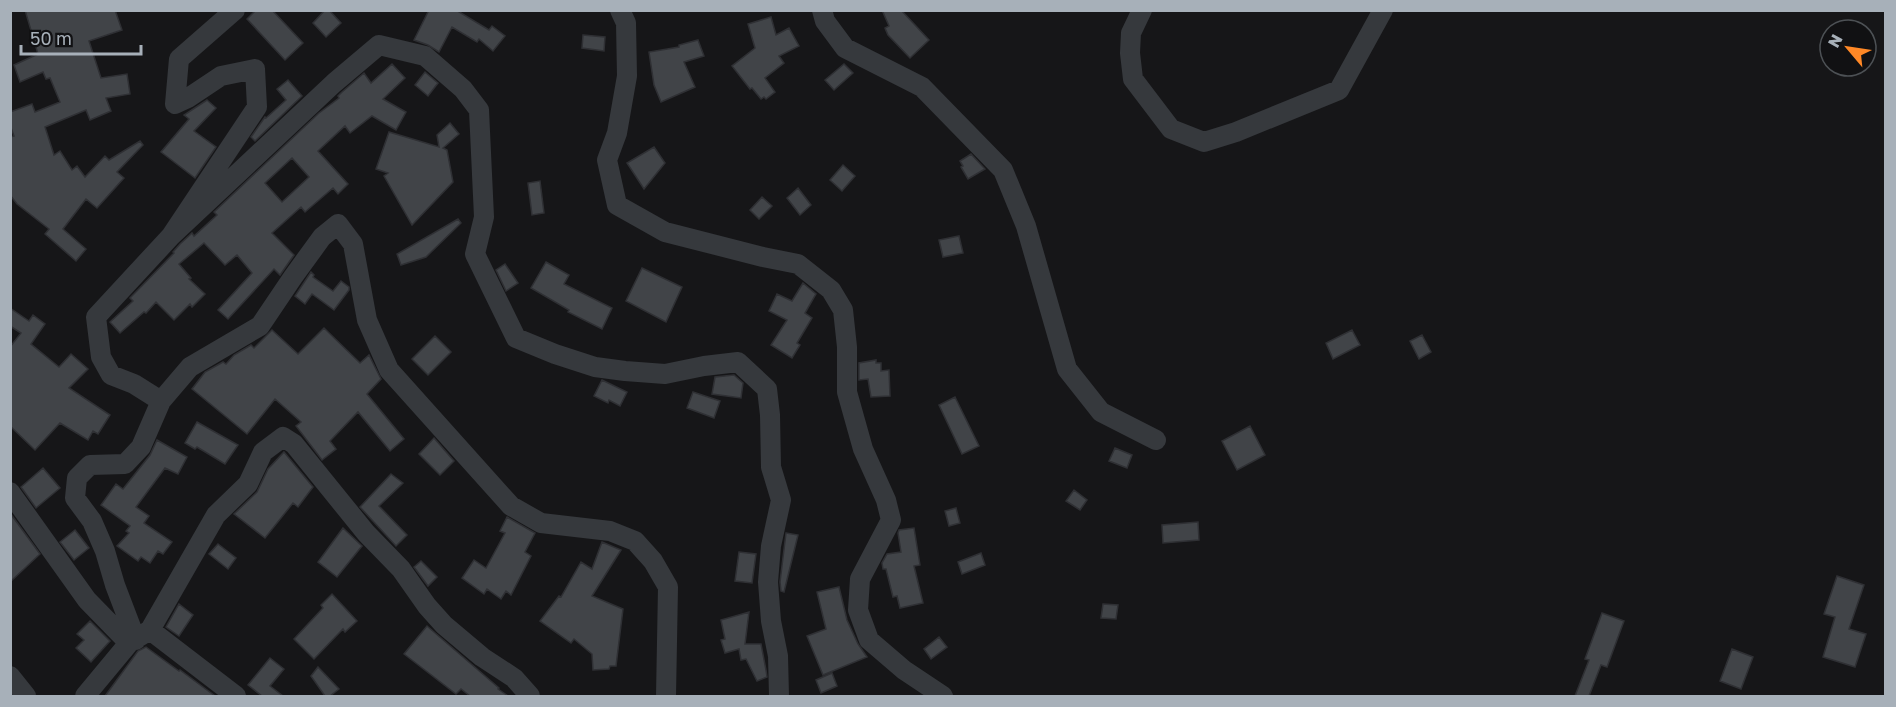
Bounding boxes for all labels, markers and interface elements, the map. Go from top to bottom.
scale bar [21,18,141,56]
north arrow [1818,18,1878,78]
text: 50 m [30,27,72,49]
text: N [1823,31,1847,51]

